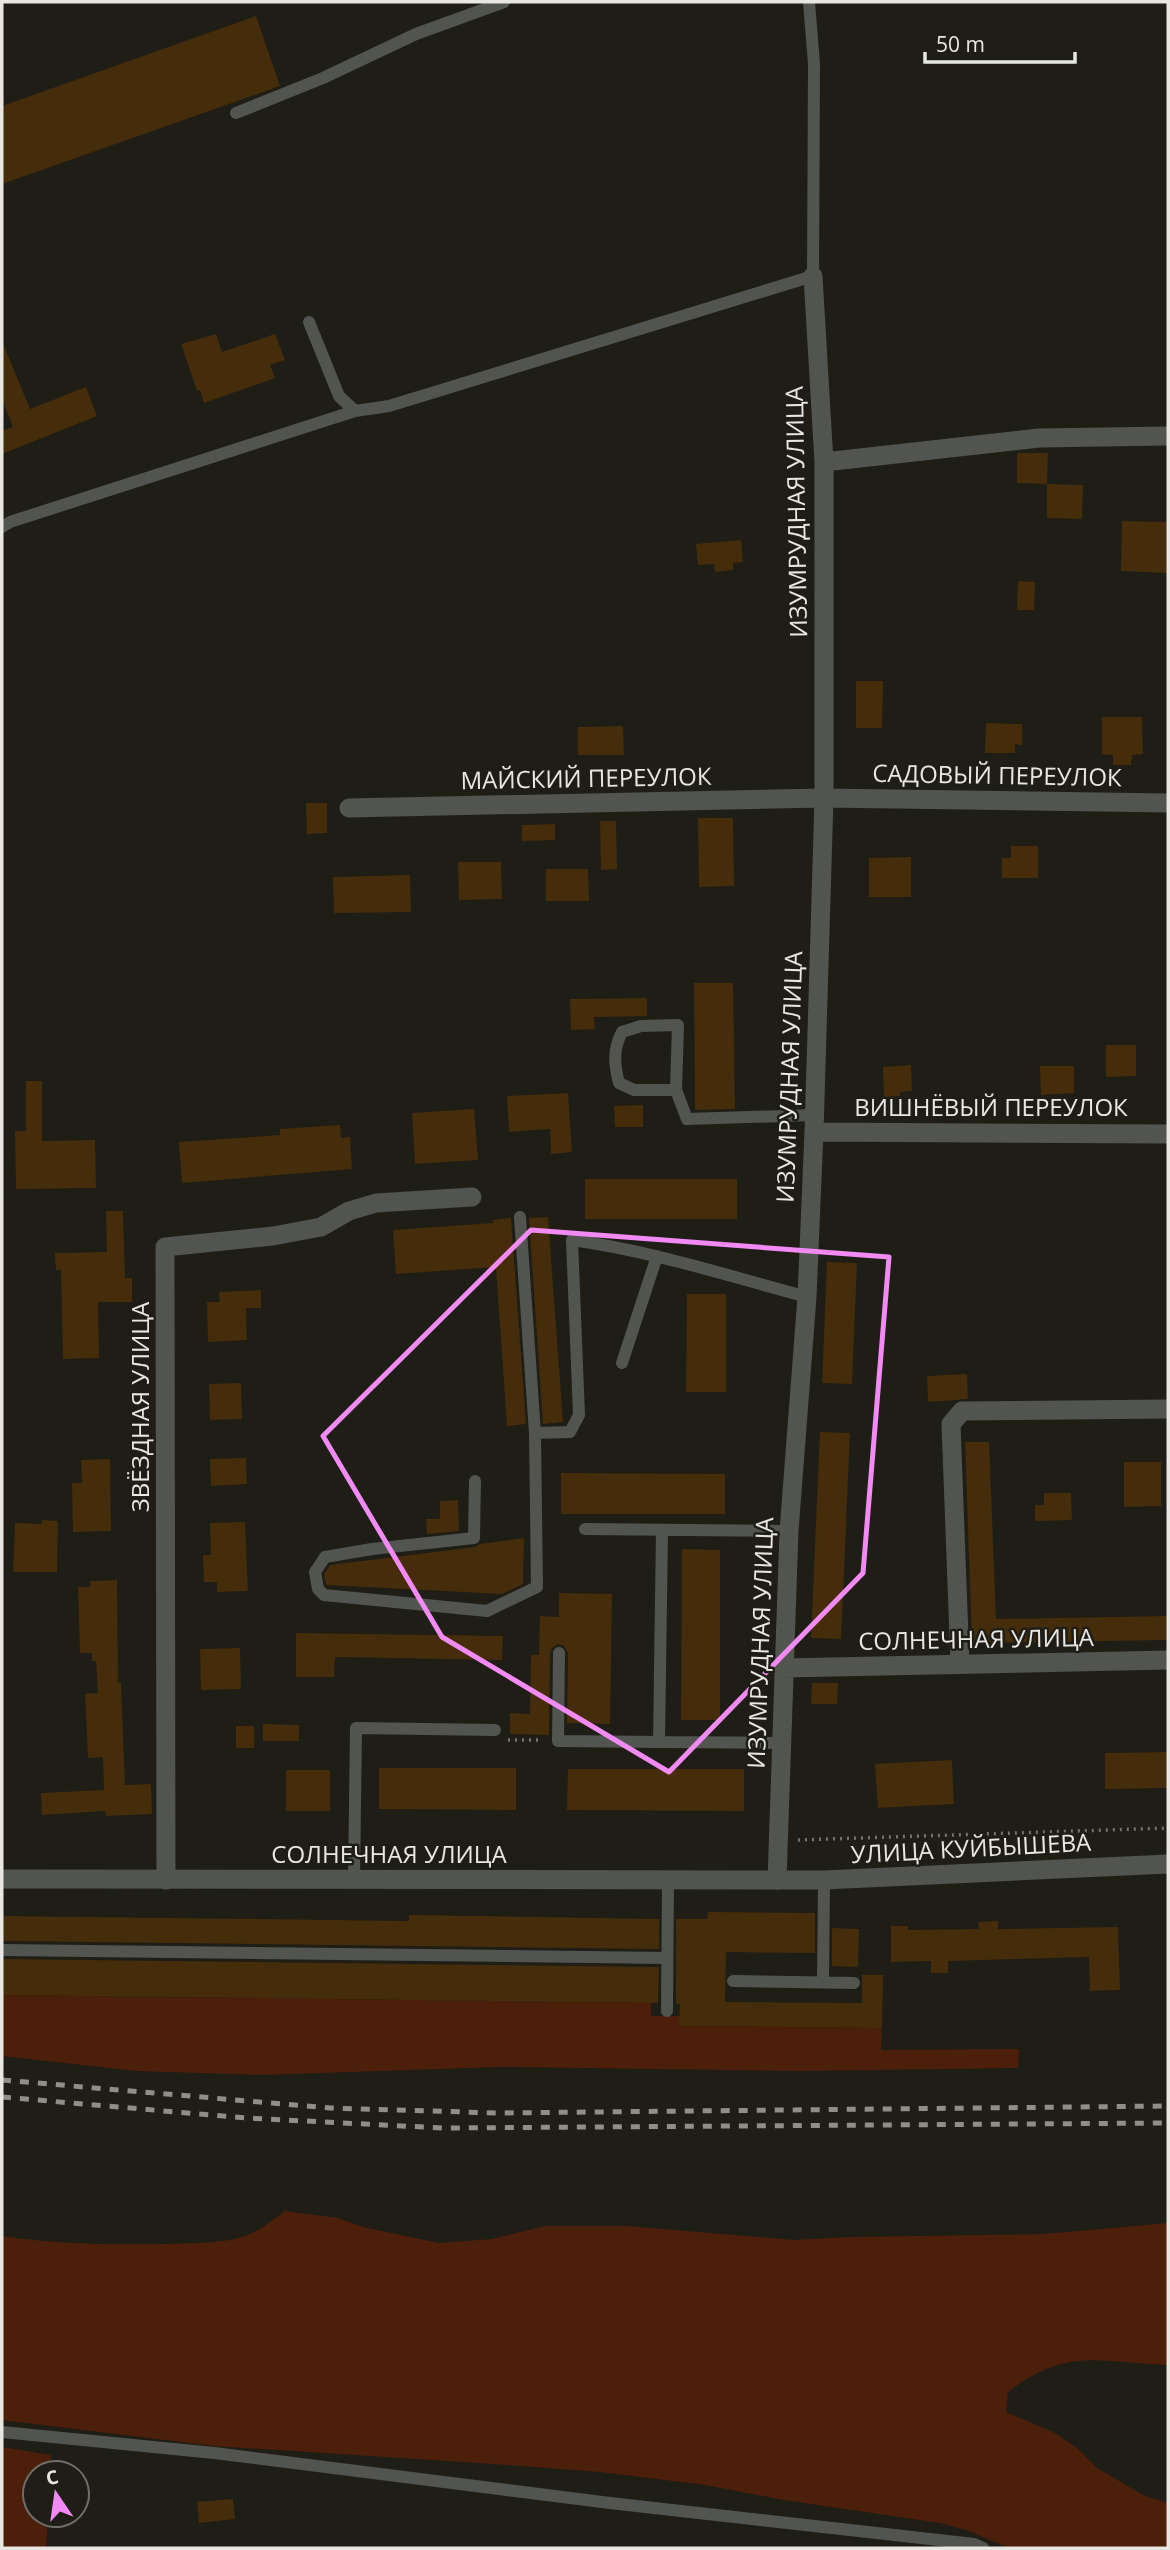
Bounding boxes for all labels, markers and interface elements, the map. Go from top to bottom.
scale bar [925,21,1076,65]
text: 50 m [936,30,985,58]
street label: ИЗУМРУДНАЯ УЛИЦА [777,385,814,638]
street label: САДОВЫЙ ПЕРЕУЛОК [872,756,1122,793]
street label: МАЙСКИЙ ПЕРЕУЛОК [460,759,712,796]
street label: ИЗУМРУДНАЯ УЛИЦА [768,950,809,1203]
street label: ВИШНЁВЫЙ ПЕРЕУЛОК [854,1090,1128,1123]
street label: ЗВЁЗДНАЯ УЛИЦА [123,1301,156,1512]
street label: ИЗУМРУДНАЯ УЛИЦА [739,1516,780,1769]
street label: СОЛНЕЧНАЯ УЛИЦА [858,1620,1095,1657]
street label: УЛИЦА КУЙБЫШЕВА [850,1825,1093,1870]
street label: СОЛНЕЧНАЯ УЛИЦА [271,1837,508,1870]
north arrow [21,2459,91,2529]
text: С [43,2463,61,2491]

